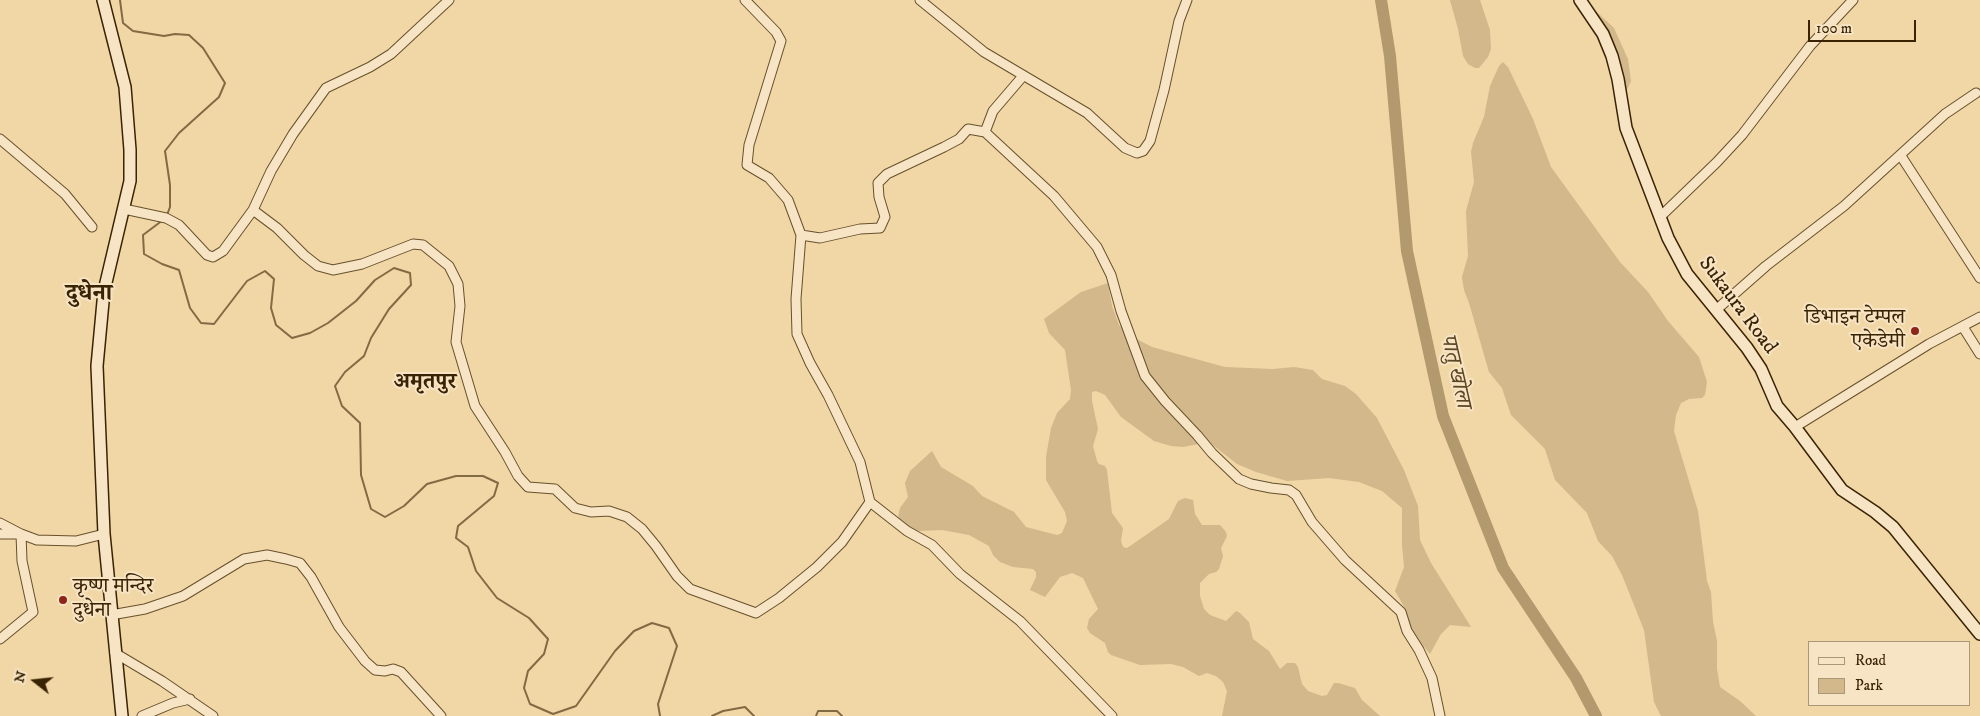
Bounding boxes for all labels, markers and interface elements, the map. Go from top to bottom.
scale bar [1810,10,1918,42]
text: 100 m [1816,19,1852,38]
street label: Sukaura Road [1692,252,1782,360]
district label: दुधेना [66,281,112,309]
place label: डिभाइन टेम्पल एकेडेमी [1805,306,1905,356]
marker: डिभाइन टेम्पल एकेडेमी [1909,325,1921,337]
water label: पातु खोला [1433,332,1475,410]
district label: अमृतपुर [394,370,456,396]
place label: कृष्ण मन्दिर दुधेना [73,575,153,625]
marker: कृष्ण मन्दिर दुधेना [57,594,69,606]
legend [1808,641,1970,706]
text: Road [1855,651,1886,670]
north arrow [10,656,60,706]
text: N [10,669,31,685]
text: Park [1855,676,1883,695]

